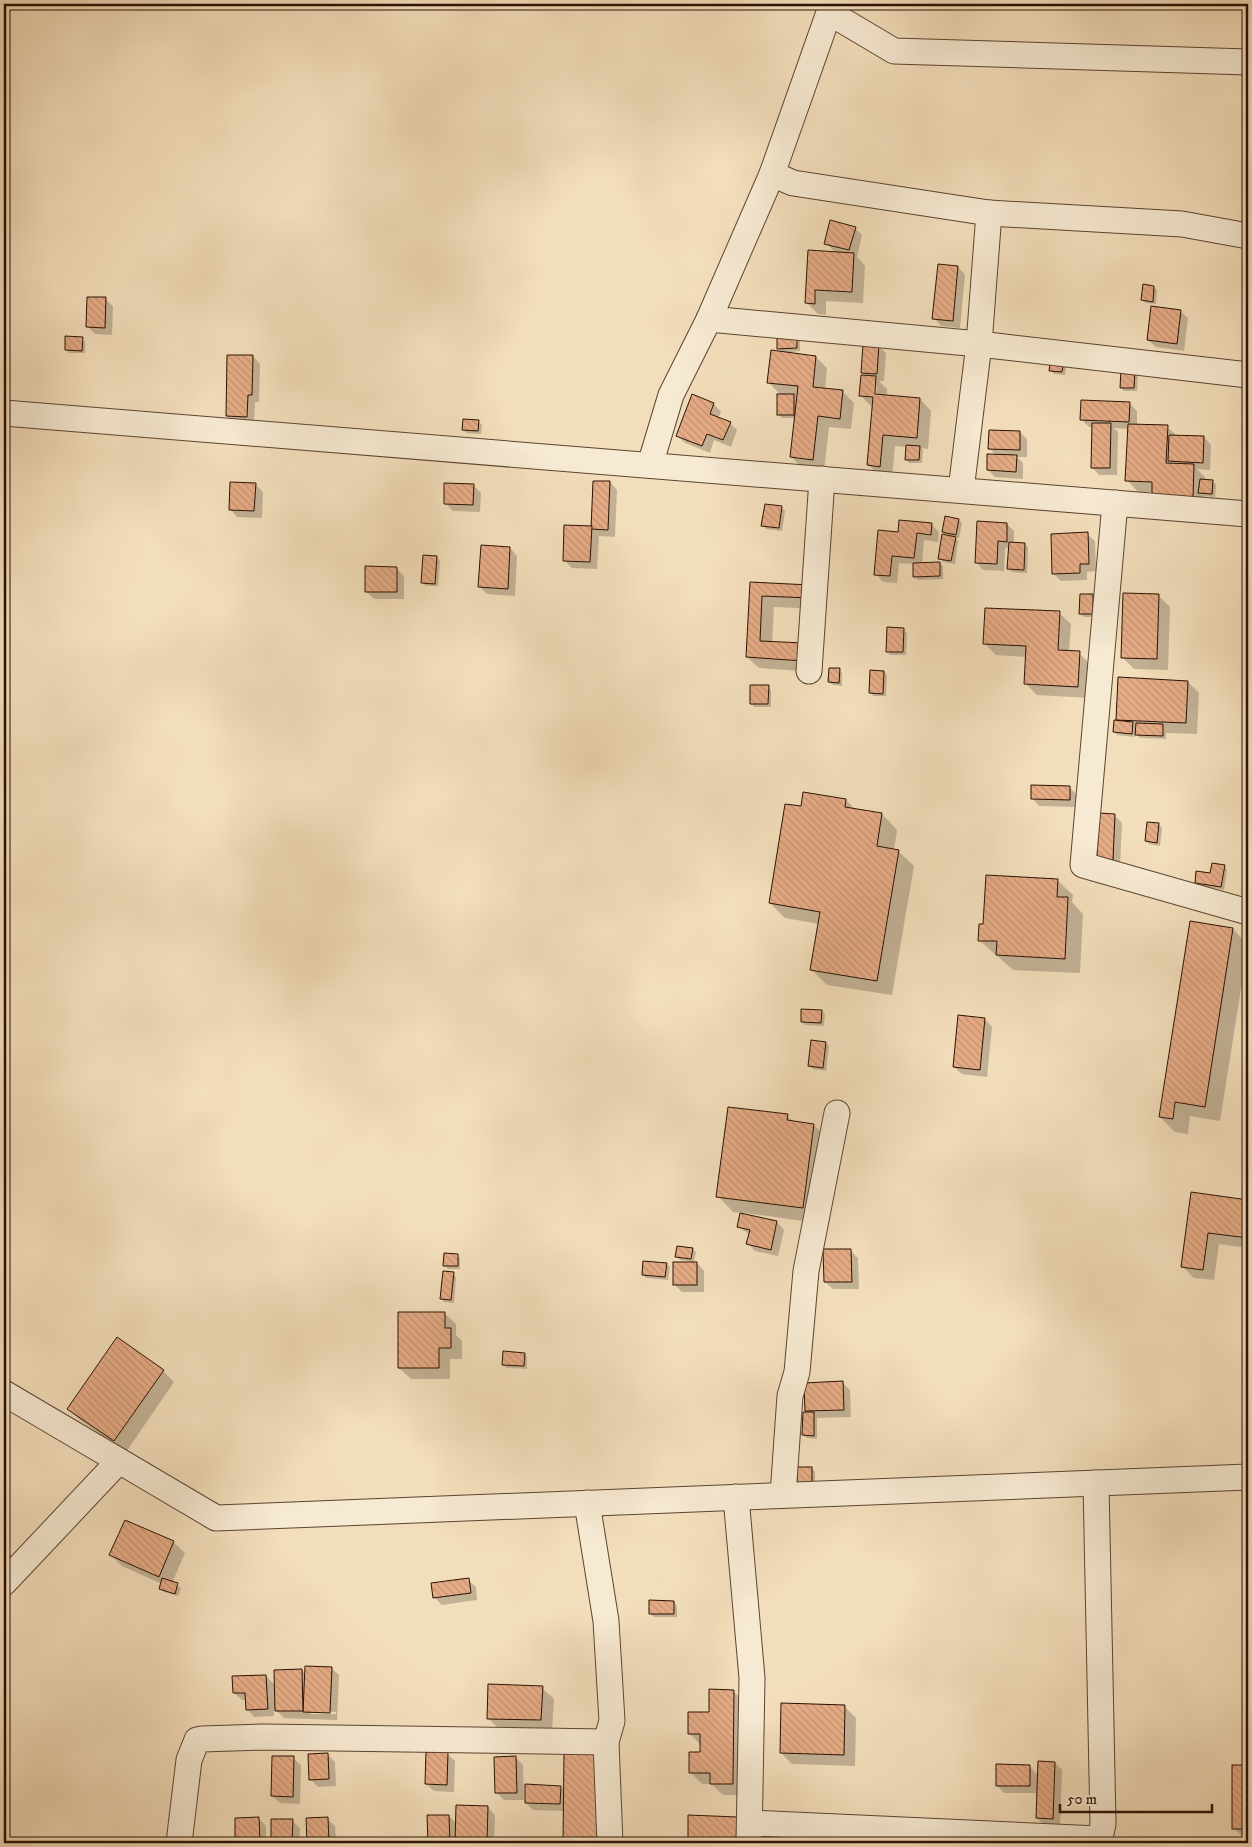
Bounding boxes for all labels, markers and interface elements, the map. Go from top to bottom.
scale bar [1060,1782,1212,1814]
text: 50 m [1067,1790,1097,1809]

